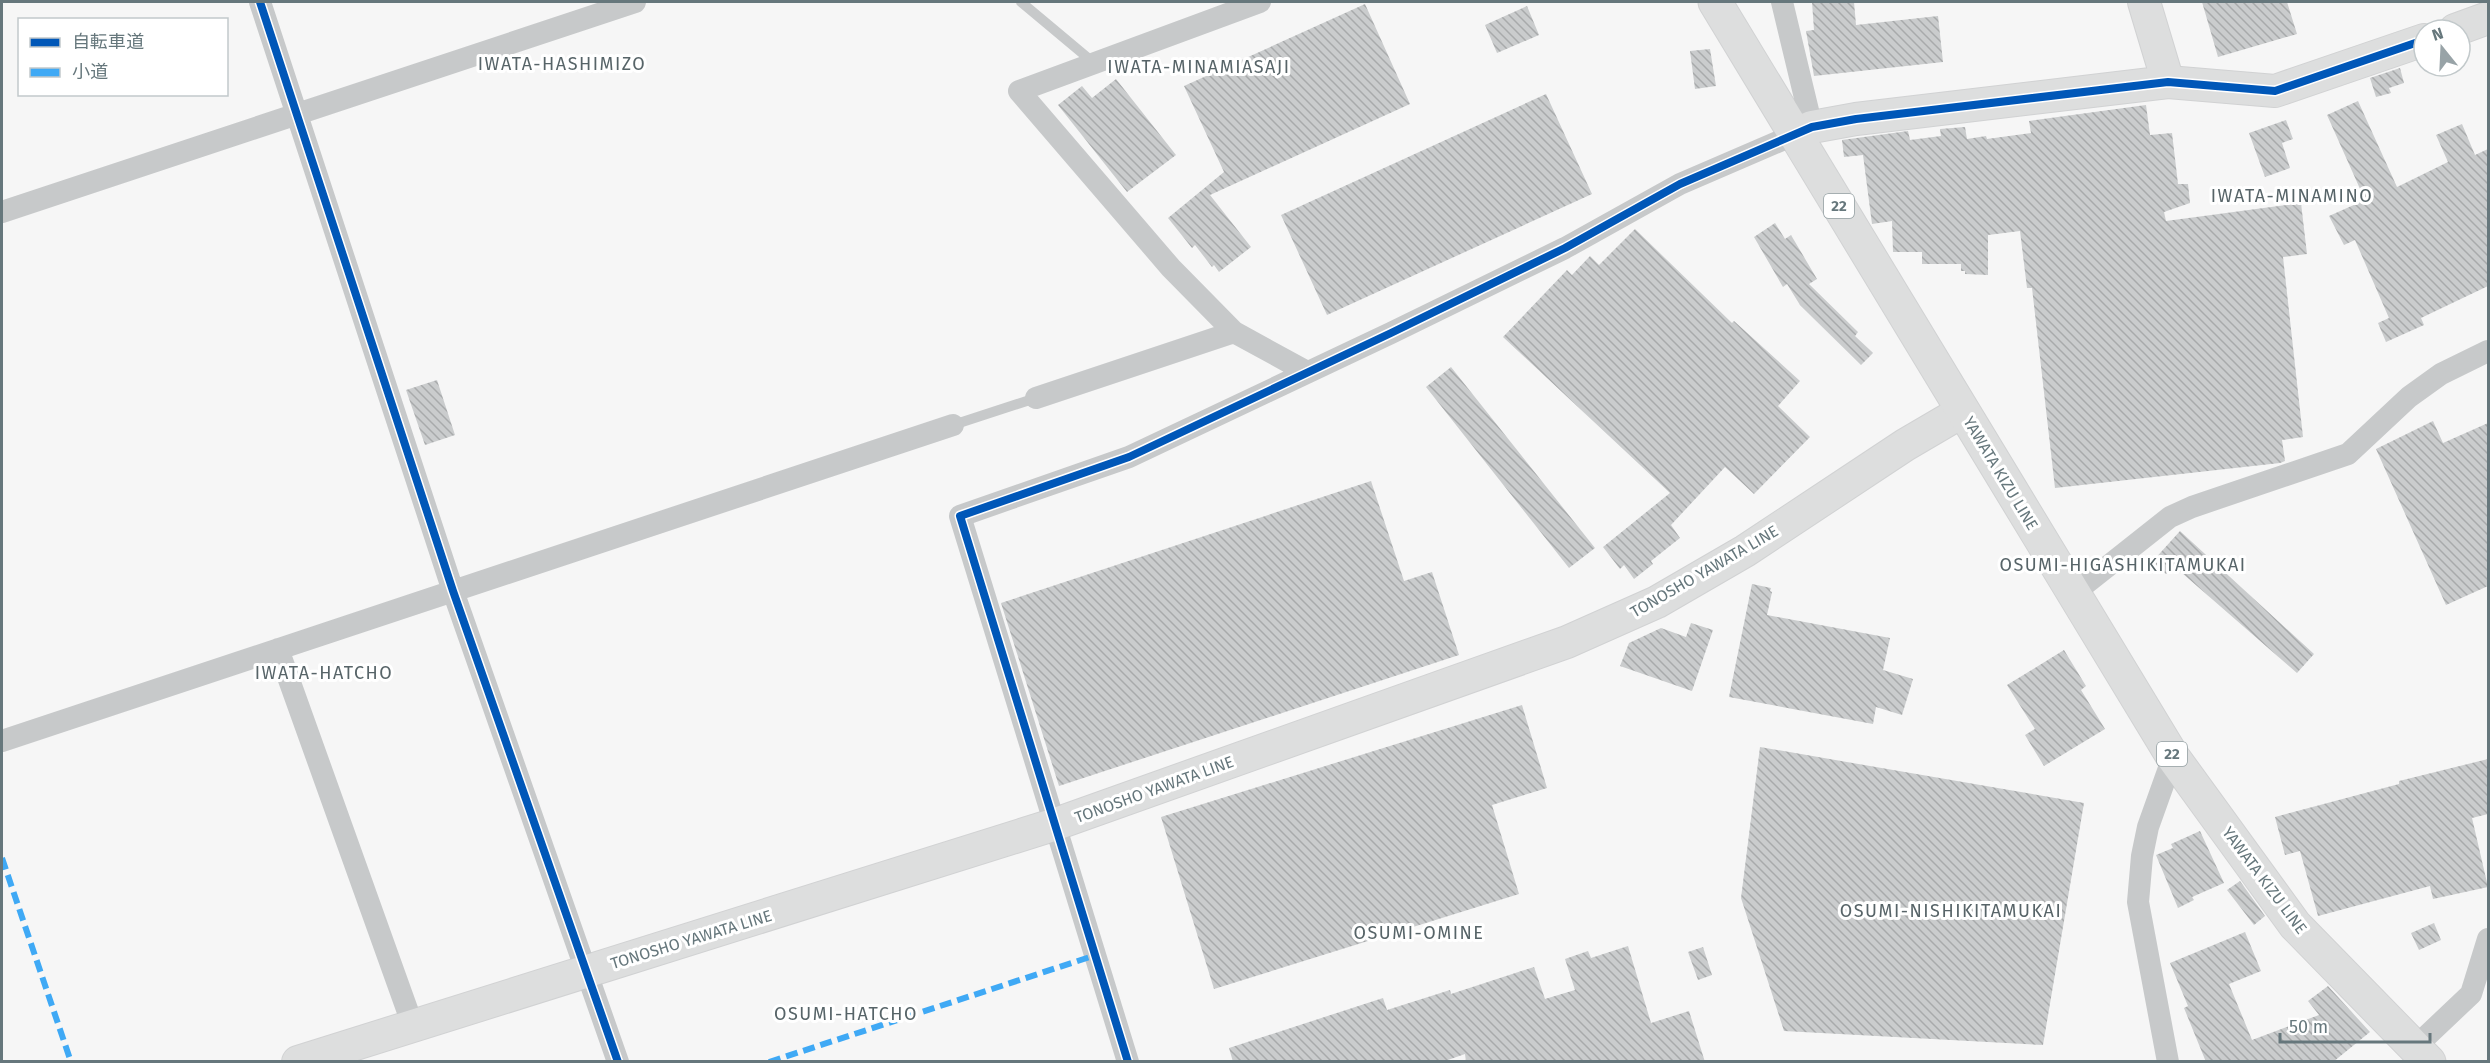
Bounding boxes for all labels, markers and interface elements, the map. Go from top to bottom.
legend [18,18,228,96]
north arrow [2412,18,2472,78]
text: N [2430,24,2445,45]
text: 自転車道 [72,31,144,53]
district label: IWATA-HASHIMIZO [478,53,646,75]
district label: IWATA-MINAMIASAJI [1107,56,1291,78]
text: 小道 [72,61,108,83]
district label: IWATA-MINAMINO [2211,185,2373,207]
road number: 22 [1824,194,1854,218]
street label: YAWATA KIZU LINE [1959,413,2042,533]
street label: TONOSHO YAWATA LINE [1627,521,1782,622]
district label: OSUMI-HIGASHIKITAMUKAI [1999,554,2247,576]
district label: IWATA-HATCHO [255,662,393,684]
road number: 22 [2157,742,2187,766]
street label: TONOSHO YAWATA LINE [1072,752,1236,827]
street label: YAWATA KIZU LINE [2218,823,2311,938]
district label: OSUMI-NISHIKITAMUKAI [1840,900,2062,922]
street label: TONOSHO YAWATA LINE [608,906,774,973]
district label: OSUMI-OMINE [1354,922,1484,944]
district label: OSUMI-HATCHO [774,1003,918,1025]
scale bar [2280,1006,2430,1044]
text: 50 m [2289,1016,2328,1038]

